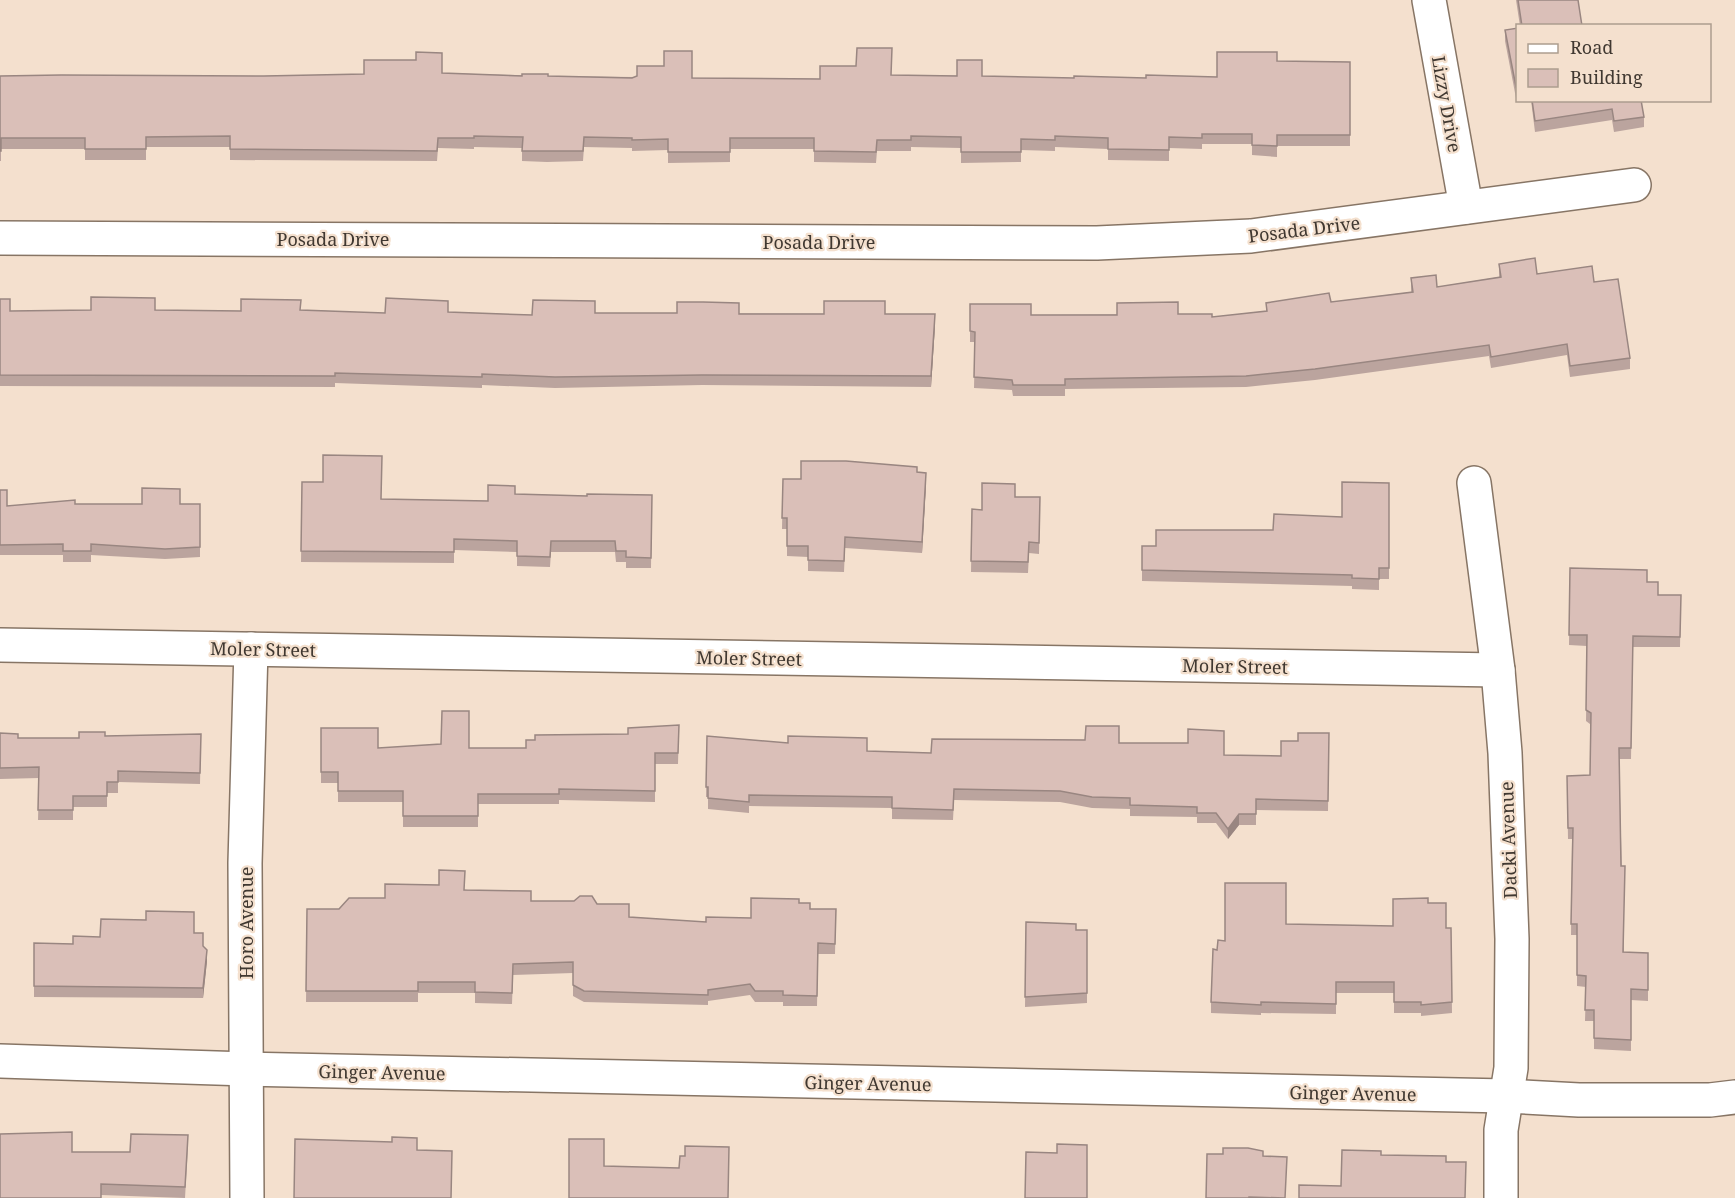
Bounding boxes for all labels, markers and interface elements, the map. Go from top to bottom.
legend [1516,24,1711,102]
text: Road [1570,35,1613,59]
street label: Lizzy Drive [1427,54,1467,154]
text: Building [1570,65,1643,89]
street label: Posada Drive [1247,210,1361,248]
street label: Posada Drive [277,227,389,251]
street label: Posada Drive [763,230,875,254]
street label: Moler Street [210,636,316,662]
street label: Moler Street [696,645,802,671]
street label: Moler Street [1182,653,1288,679]
street label: Dacki Avenue [1494,781,1522,899]
street label: Horo Avenue [234,867,258,979]
street label: Ginger Avenue [318,1059,446,1085]
street label: Ginger Avenue [804,1070,932,1096]
street label: Ginger Avenue [1289,1080,1417,1106]

